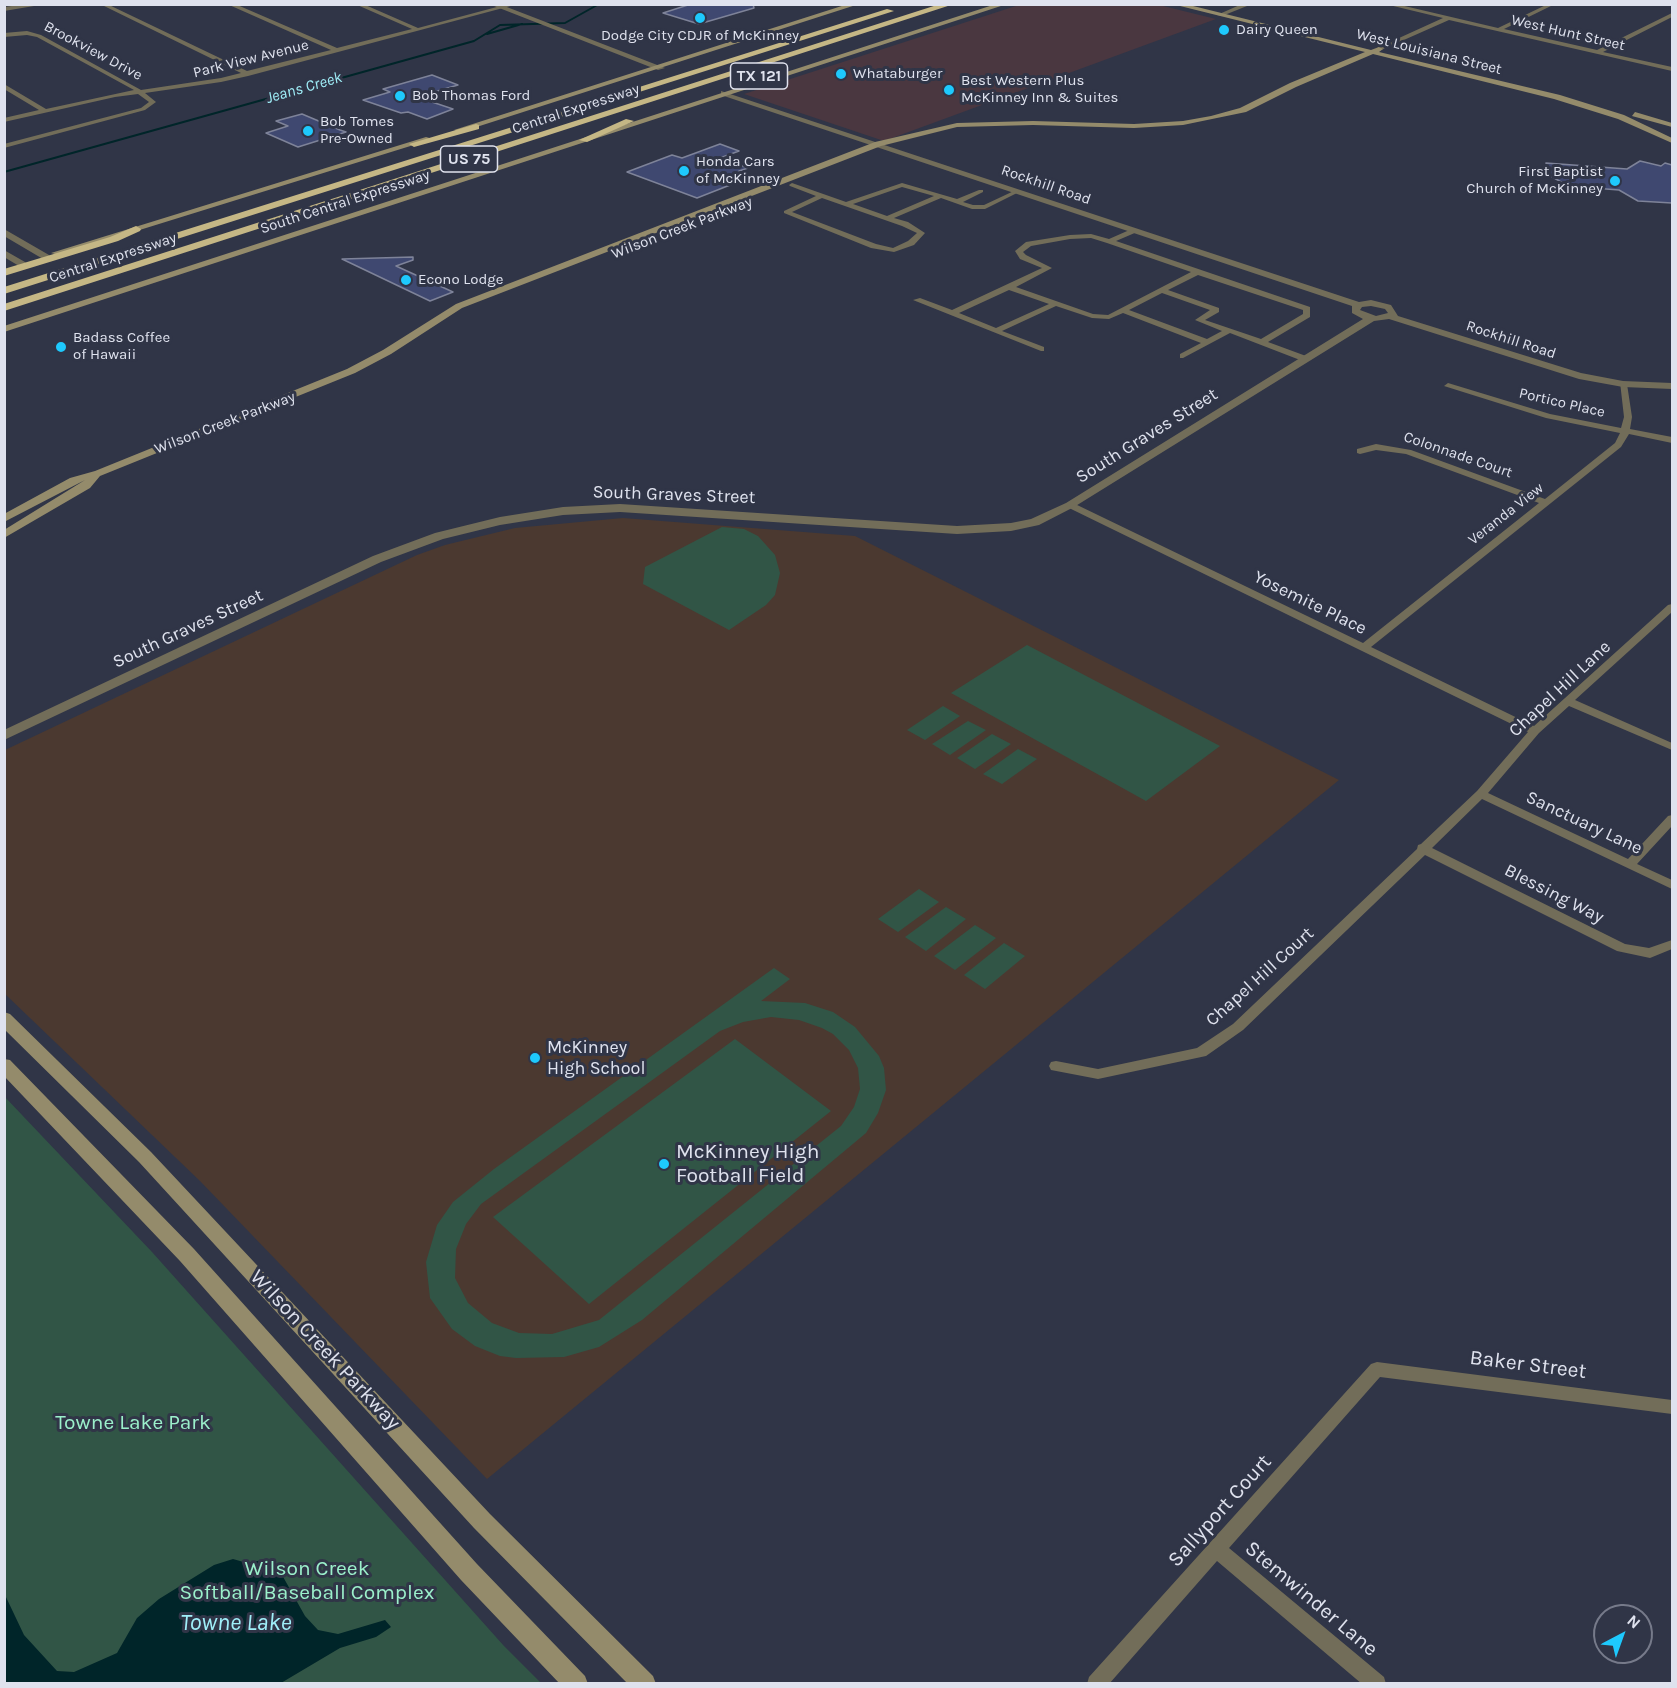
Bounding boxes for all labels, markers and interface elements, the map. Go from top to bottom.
marker: Dodge City CDJR of McKinney [693,11,707,25]
street label: West Hunt Street [1509,11,1627,55]
street label: Brookview Drive [41,18,145,84]
place label: Dairy Queen [1236,21,1318,39]
marker: Dairy Queen [1217,23,1231,37]
street label: West Louisiana Street [1354,25,1504,79]
place label: Dodge City CDJR of McKinney [601,27,799,45]
street label: Park View Avenue [191,36,311,82]
road number: TX 121 [730,63,788,89]
place label: Whataburger [853,65,942,83]
marker: Whataburger [834,67,848,81]
water label: Jeans Creek [264,68,344,108]
place label: Best Western Plus McKinney Inn & Suites [961,72,1118,107]
street label: Central Expressway [510,80,642,138]
marker: Best Western Plus McKinney Inn & Suites [942,83,956,97]
place label: Bob Thomas Ford [412,87,530,105]
marker: Bob Thomas Ford [393,89,407,103]
place label: Bob Tomes Pre-Owned [320,113,394,148]
marker: Bob Tomes Pre-Owned [301,124,315,138]
road number: US 75 [440,146,498,172]
place label: Honda Cars of McKinney [696,153,780,188]
street label: Rockhill Road [999,161,1093,209]
place label: First Baptist Church of McKinney [1466,163,1603,198]
marker: Honda Cars of McKinney [677,164,691,178]
street label: South Central Expressway [258,166,432,238]
marker: First Baptist Church of McKinney [1608,174,1622,188]
street label: Wilson Creek Parkway [609,193,755,263]
street label: Central Expressway [47,229,179,287]
place label: Econo Lodge [418,271,503,289]
marker: Econo Lodge [399,273,413,287]
street label: Rockhill Road [1464,317,1558,363]
place label: Badass Coffee of Hawaii [73,329,170,364]
marker: Badass Coffee of Hawaii [54,340,68,354]
street label: South Graves Street [1072,384,1222,488]
street label: Portico Place [1517,384,1607,422]
street label: Wilson Creek Parkway [152,388,298,458]
street label: Colonnade Court [1401,428,1515,482]
street label: Veranda View [1465,479,1547,549]
street label: South Graves Street [592,481,756,509]
street label: Yosemite Place [1250,566,1370,640]
street label: South Graves Street [110,585,266,673]
street label: Chapel Hill Lane [1505,636,1615,742]
street label: Sanctuary Lane [1522,787,1646,859]
street label: Blessing Way [1501,860,1607,928]
street label: Chapel Hill Court [1202,923,1318,1031]
place label: McKinney High School [547,1037,645,1080]
marker: McKinney High School [528,1051,542,1065]
place label: McKinney High Football Field [676,1139,819,1189]
marker: McKinney High Football Field [657,1157,671,1171]
street label: Wilson Creek Parkway [244,1265,406,1435]
street label: Baker Street [1468,1345,1588,1385]
park label: Towne Lake Park [55,1410,211,1436]
street label: Sallyport Court [1163,1450,1277,1572]
street label: Stemwinder Lane [1239,1536,1383,1662]
park label: Wilson Creek Softball/Baseball Complex [180,1556,434,1606]
north arrow [1593,1604,1653,1664]
water label: Towne Lake [180,1609,292,1637]
text: N [1623,1611,1644,1632]

